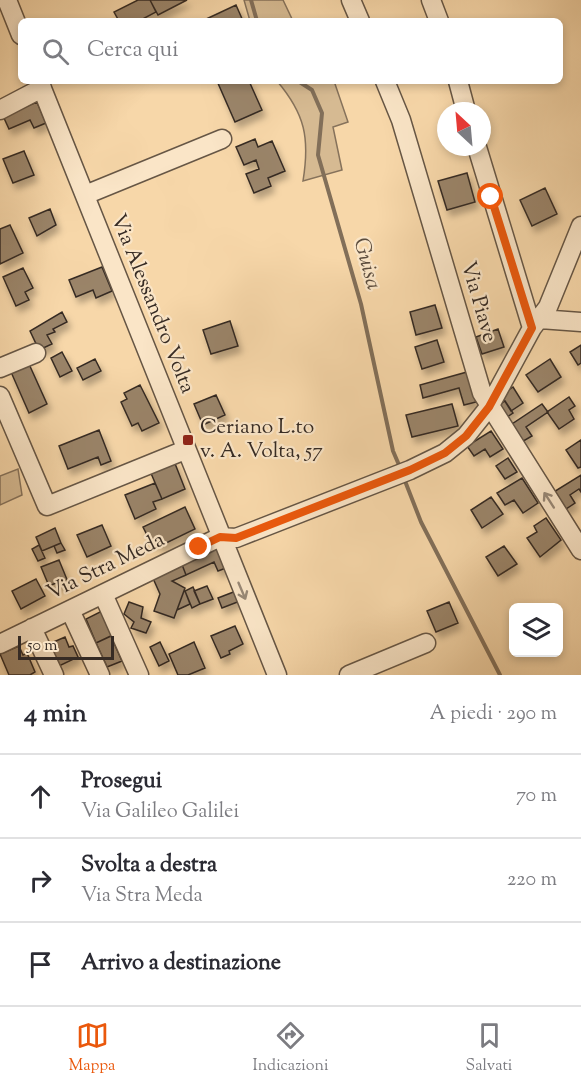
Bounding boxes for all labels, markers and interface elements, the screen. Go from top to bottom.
search box [18,18,563,84]
icon: search [39,35,72,68]
text: Cerca qui [87,35,178,67]
north arrow [437,102,491,156]
route start [477,183,503,209]
street label: Via Alessandro Volta [102,210,202,398]
water label: Guisa [343,234,389,294]
street label: Via Piave [452,258,504,346]
place label: Ceriano L.to v. A. Volta, 57 [200,413,323,467]
marker: Ceriano L.to v. A. Volta, 57 [181,433,195,447]
one-way arrow [543,493,555,509]
street label: Via Stra Meda [42,525,170,609]
route end [185,533,211,559]
one-way arrow [237,581,248,599]
map controls [509,603,563,657]
button: layers [509,603,563,657]
scale bar [18,633,114,660]
text: 50 m [27,635,58,658]
text: 4 min [24,696,87,733]
text: A piedi · 290 m [430,700,557,729]
text: Prosegui [81,766,162,798]
icon: ahead [24,780,57,813]
text: 70 m [516,782,557,811]
text: Via Galileo Galilei [81,798,239,827]
text: Svolta a destra [81,850,217,882]
icon: right [24,864,57,897]
text: 220 m [507,866,557,895]
text: Via Stra Meda [81,882,203,911]
icon: arrive [24,948,57,981]
text: Arrivo a destinazione [81,948,281,980]
tab: Mappa [69,1019,115,1078]
tab: Indicazioni [253,1019,328,1078]
tab: Salvati [466,1019,512,1078]

